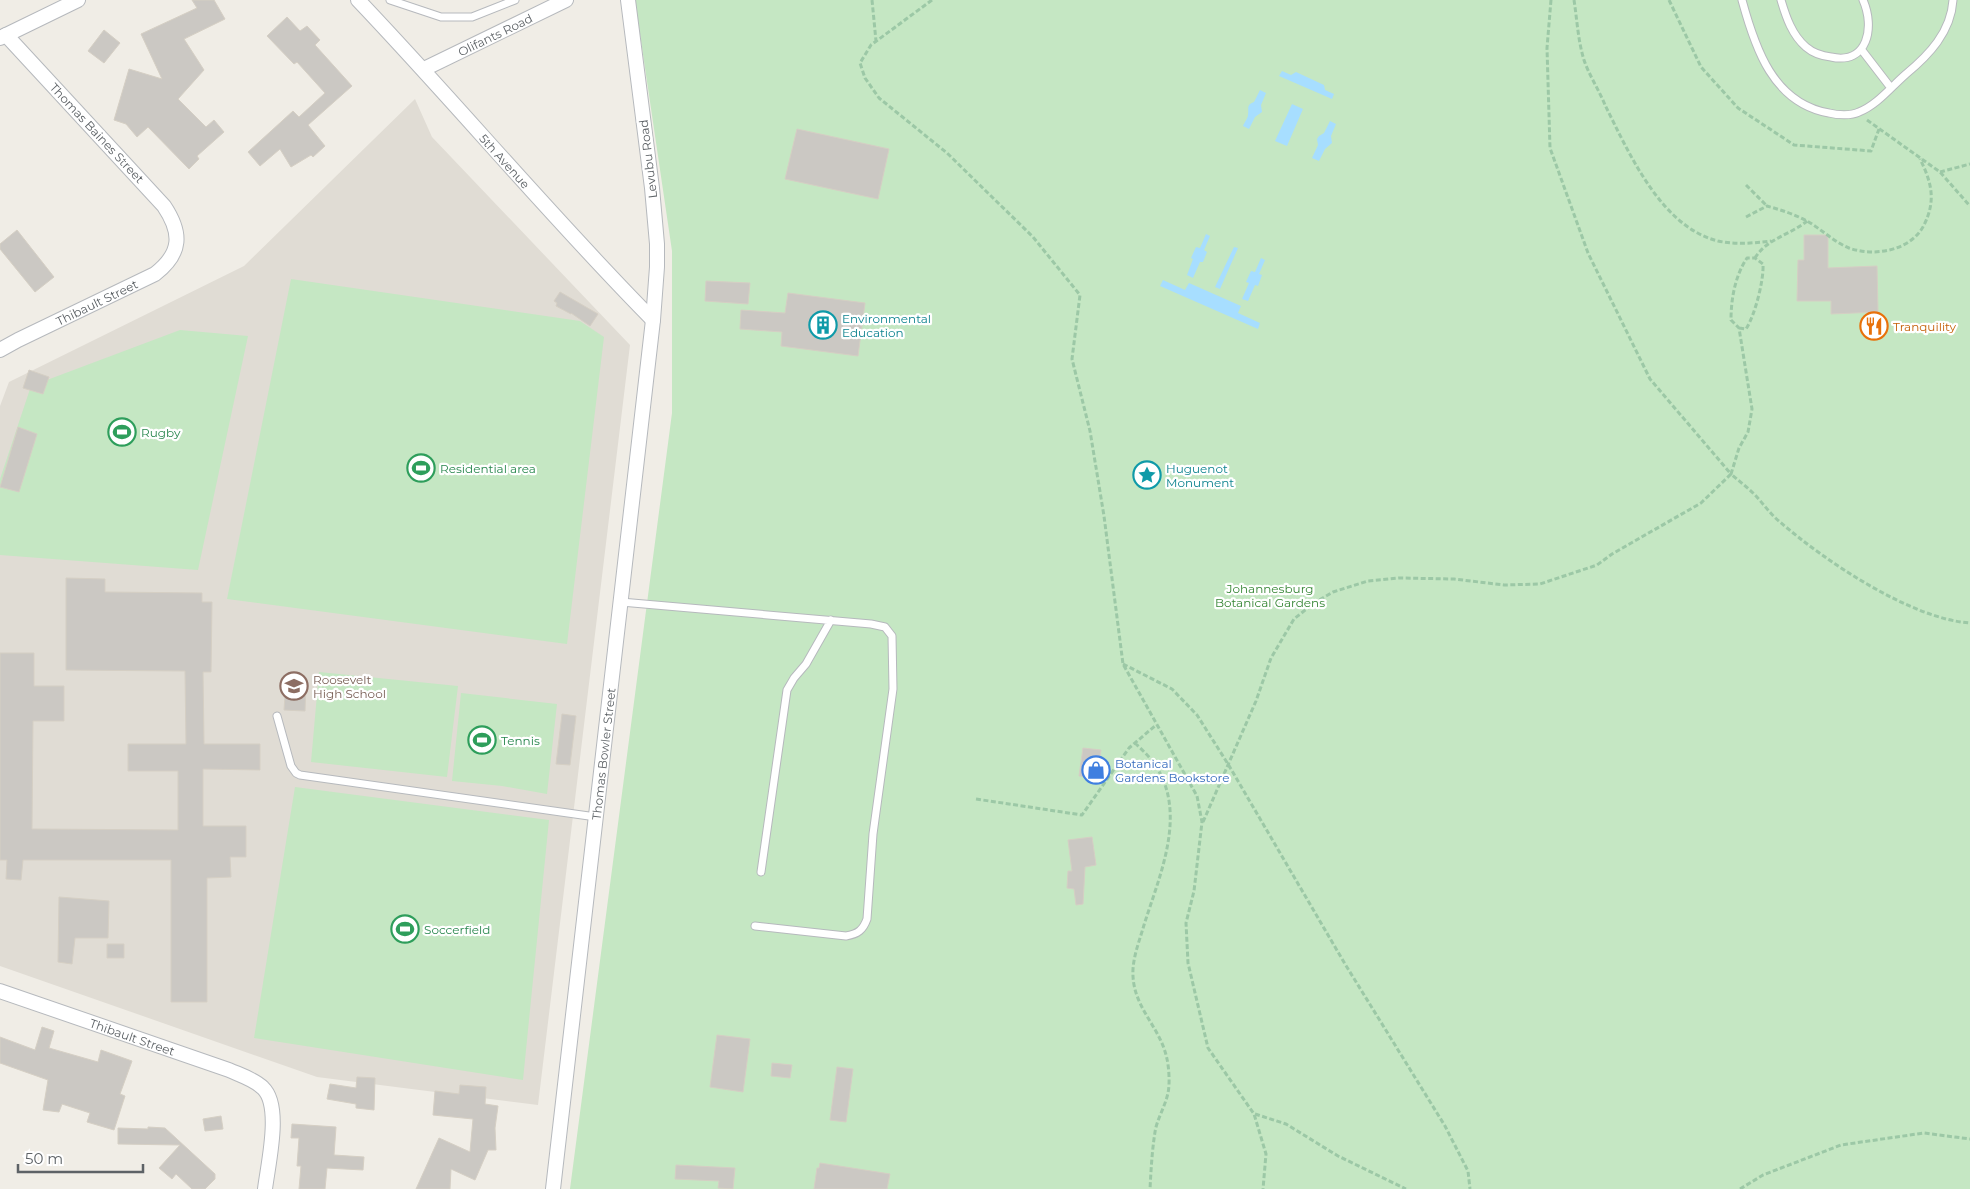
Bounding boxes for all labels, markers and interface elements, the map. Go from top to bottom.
street label: Olifants Road [455,10,535,59]
street label: Thomas Baines Street [47,80,147,186]
street label: Levubu Road [636,119,660,199]
street label: 5th Avenue [477,131,533,191]
street label: Thibault Street [53,276,140,328]
building icon: Environmental Education [808,310,838,340]
place label: Environmental Education [842,311,931,340]
restaurant icon: Tranquility [1859,311,1889,341]
place label: Tranquility [1893,319,1956,334]
sports icon: Rugby [107,417,137,447]
place label: Rugby [141,425,181,440]
sports icon: Residential area [406,453,436,483]
place icon: Huguenot Monument [1132,460,1162,490]
place label: Residential area [440,461,536,476]
place label: Huguenot Monument [1166,461,1234,490]
park label: Johannesburg Botanical Gardens [1215,581,1325,610]
school or university icon: Roosevelt High School [279,671,309,701]
place label: Roosevelt High School [313,672,386,701]
street label: Thomas Bowler Street [588,687,618,821]
sports icon: Tennis [467,725,497,755]
place label: Tennis [501,733,540,748]
shop icon: Botanical Gardens Bookstore [1081,755,1111,785]
place label: Botanical Gardens Bookstore [1115,756,1230,785]
sports icon: Soccerfield [390,914,420,944]
place label: Soccerfield [424,922,490,937]
street label: Thibault Street [88,1015,177,1058]
scale bar [18,1142,142,1174]
text: 50 m [25,1149,63,1168]

